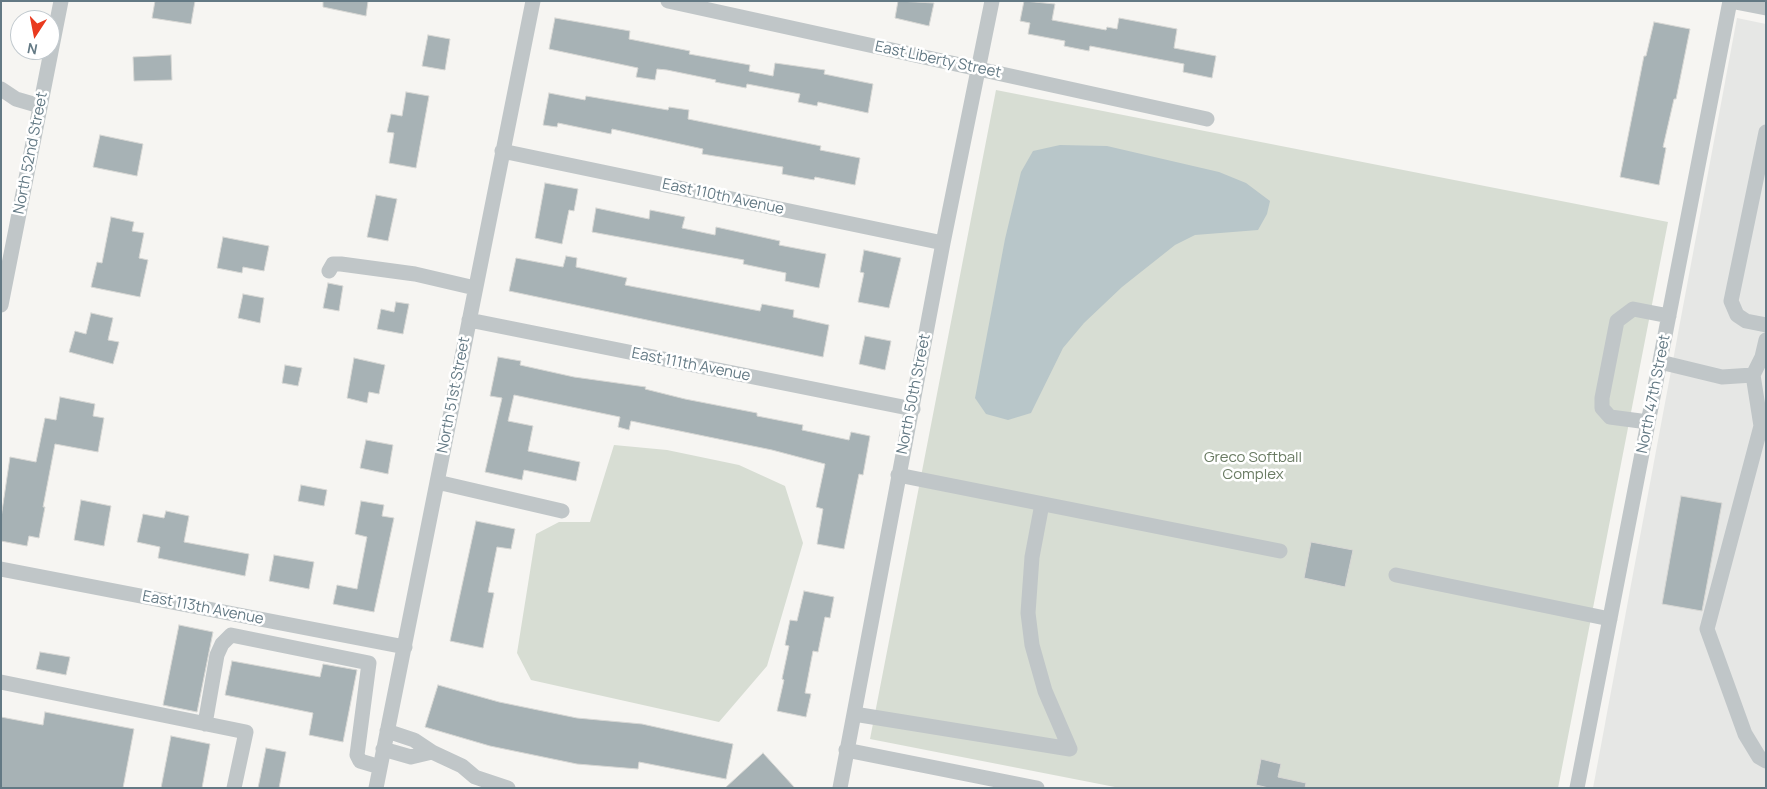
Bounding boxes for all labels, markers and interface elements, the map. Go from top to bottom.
north arrow [10,10,60,60]
street label: East Liberty Street [873,38,1003,82]
text: N [25,39,39,60]
street label: North 52nd Street [10,90,52,216]
street label: East 110th Avenue [661,175,785,219]
street label: North 50th Street [894,332,934,456]
street label: North 47th Street [1634,333,1674,455]
street label: North 51st Street [434,335,474,455]
street label: East 111th Avenue [630,345,752,385]
park label: Greco Softball Complex [1204,449,1302,484]
street label: East 113th Avenue [141,587,265,629]

